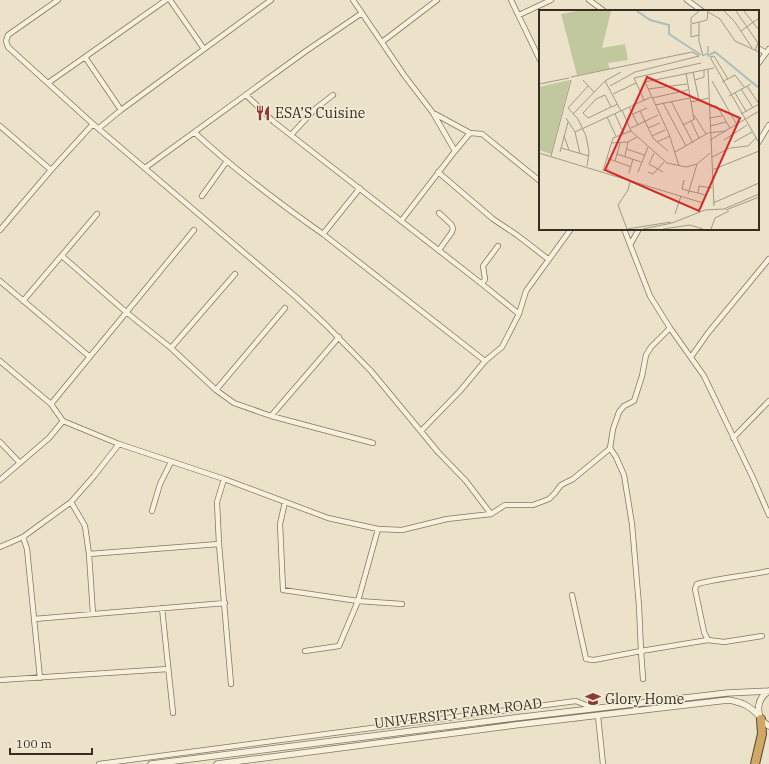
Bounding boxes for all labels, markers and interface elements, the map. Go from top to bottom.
inset map [539,10,759,230]
restaurant icon: ESA’S Cuisine [254,104,272,122]
place label: ESA’S Cuisine [275,104,365,122]
school or university icon: Glory Home [584,690,602,708]
place label: Glory Home [605,690,684,708]
street label: UNIVERSITY FARM ROAD [373,694,543,732]
scale bar [10,730,92,756]
text: 100 m [16,736,52,751]

